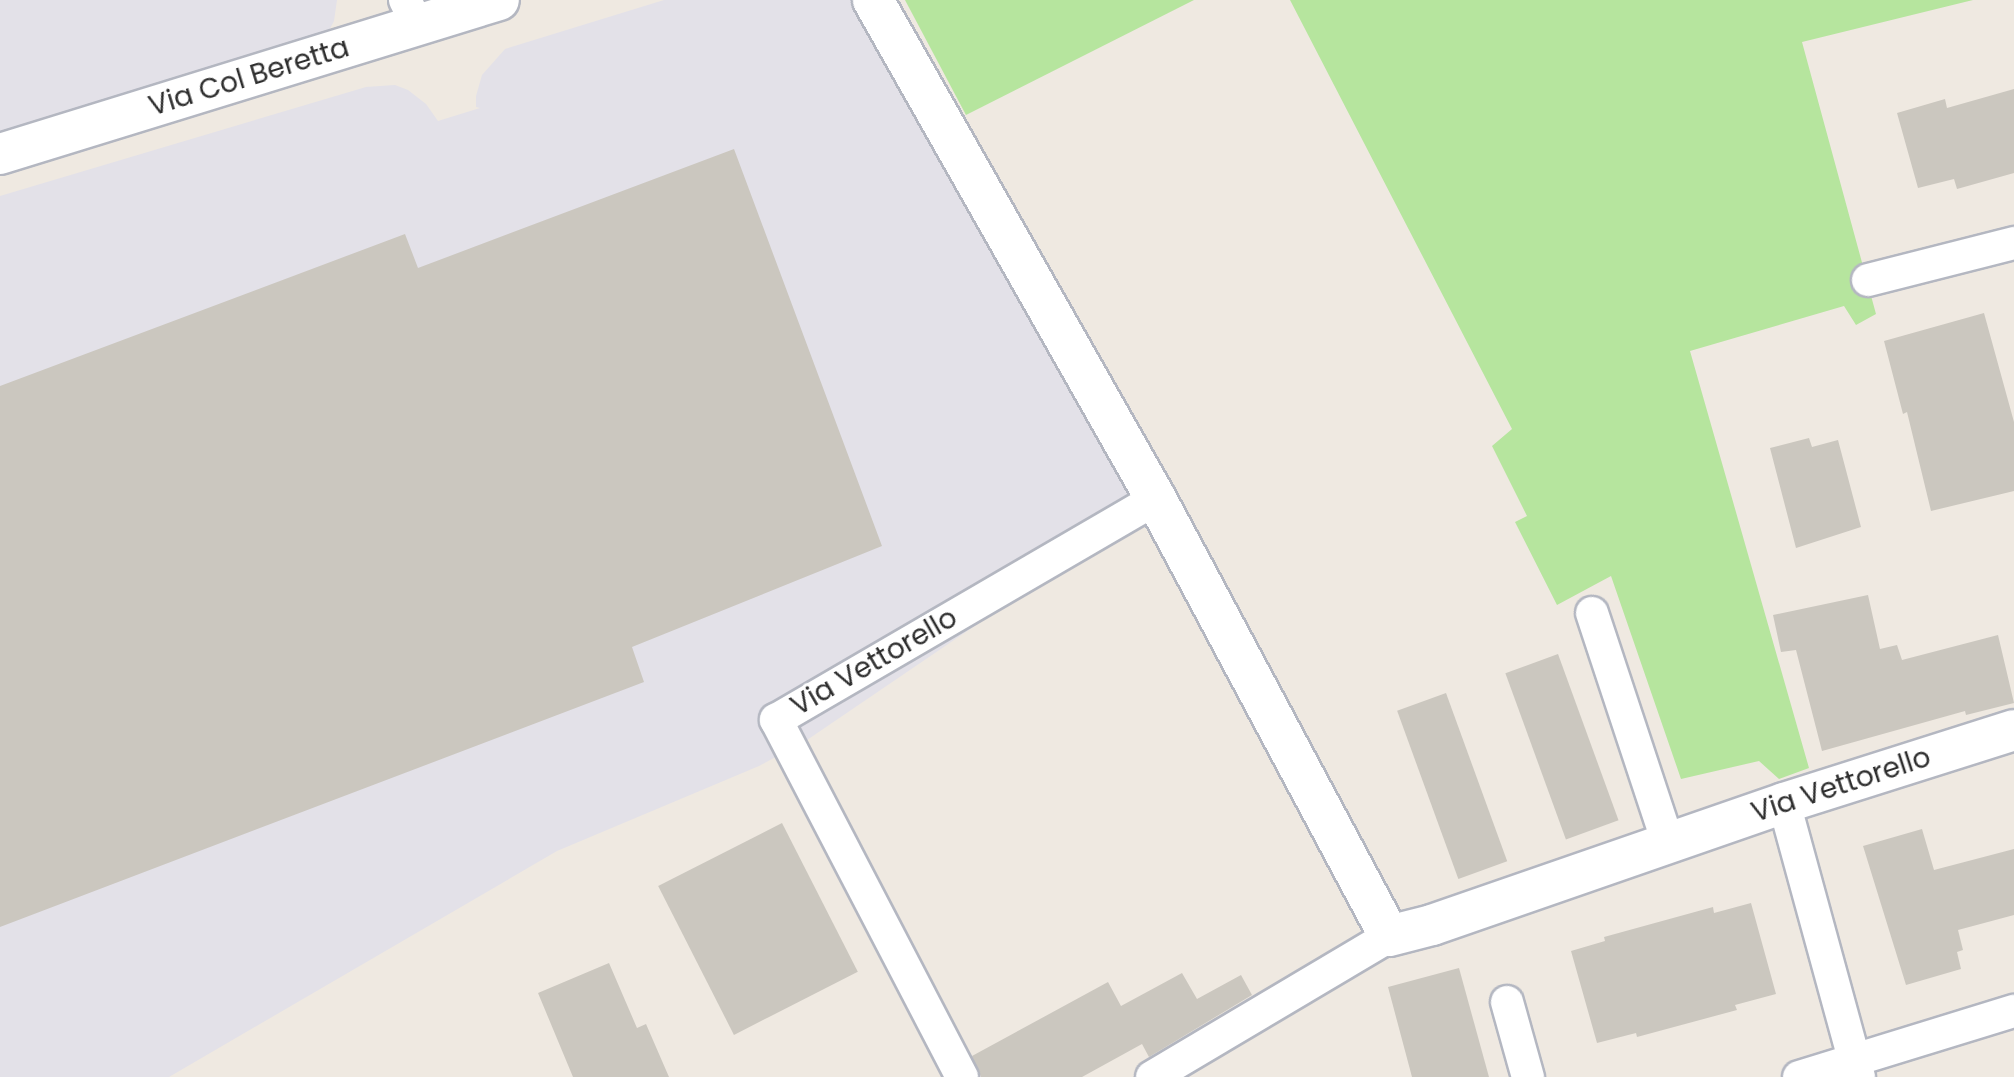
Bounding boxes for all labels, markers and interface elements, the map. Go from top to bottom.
street label: Via Col Beretta [145,31,353,123]
street label: Via Vettorello [785,601,963,723]
street label: Via Vettorello [1747,740,1935,830]

